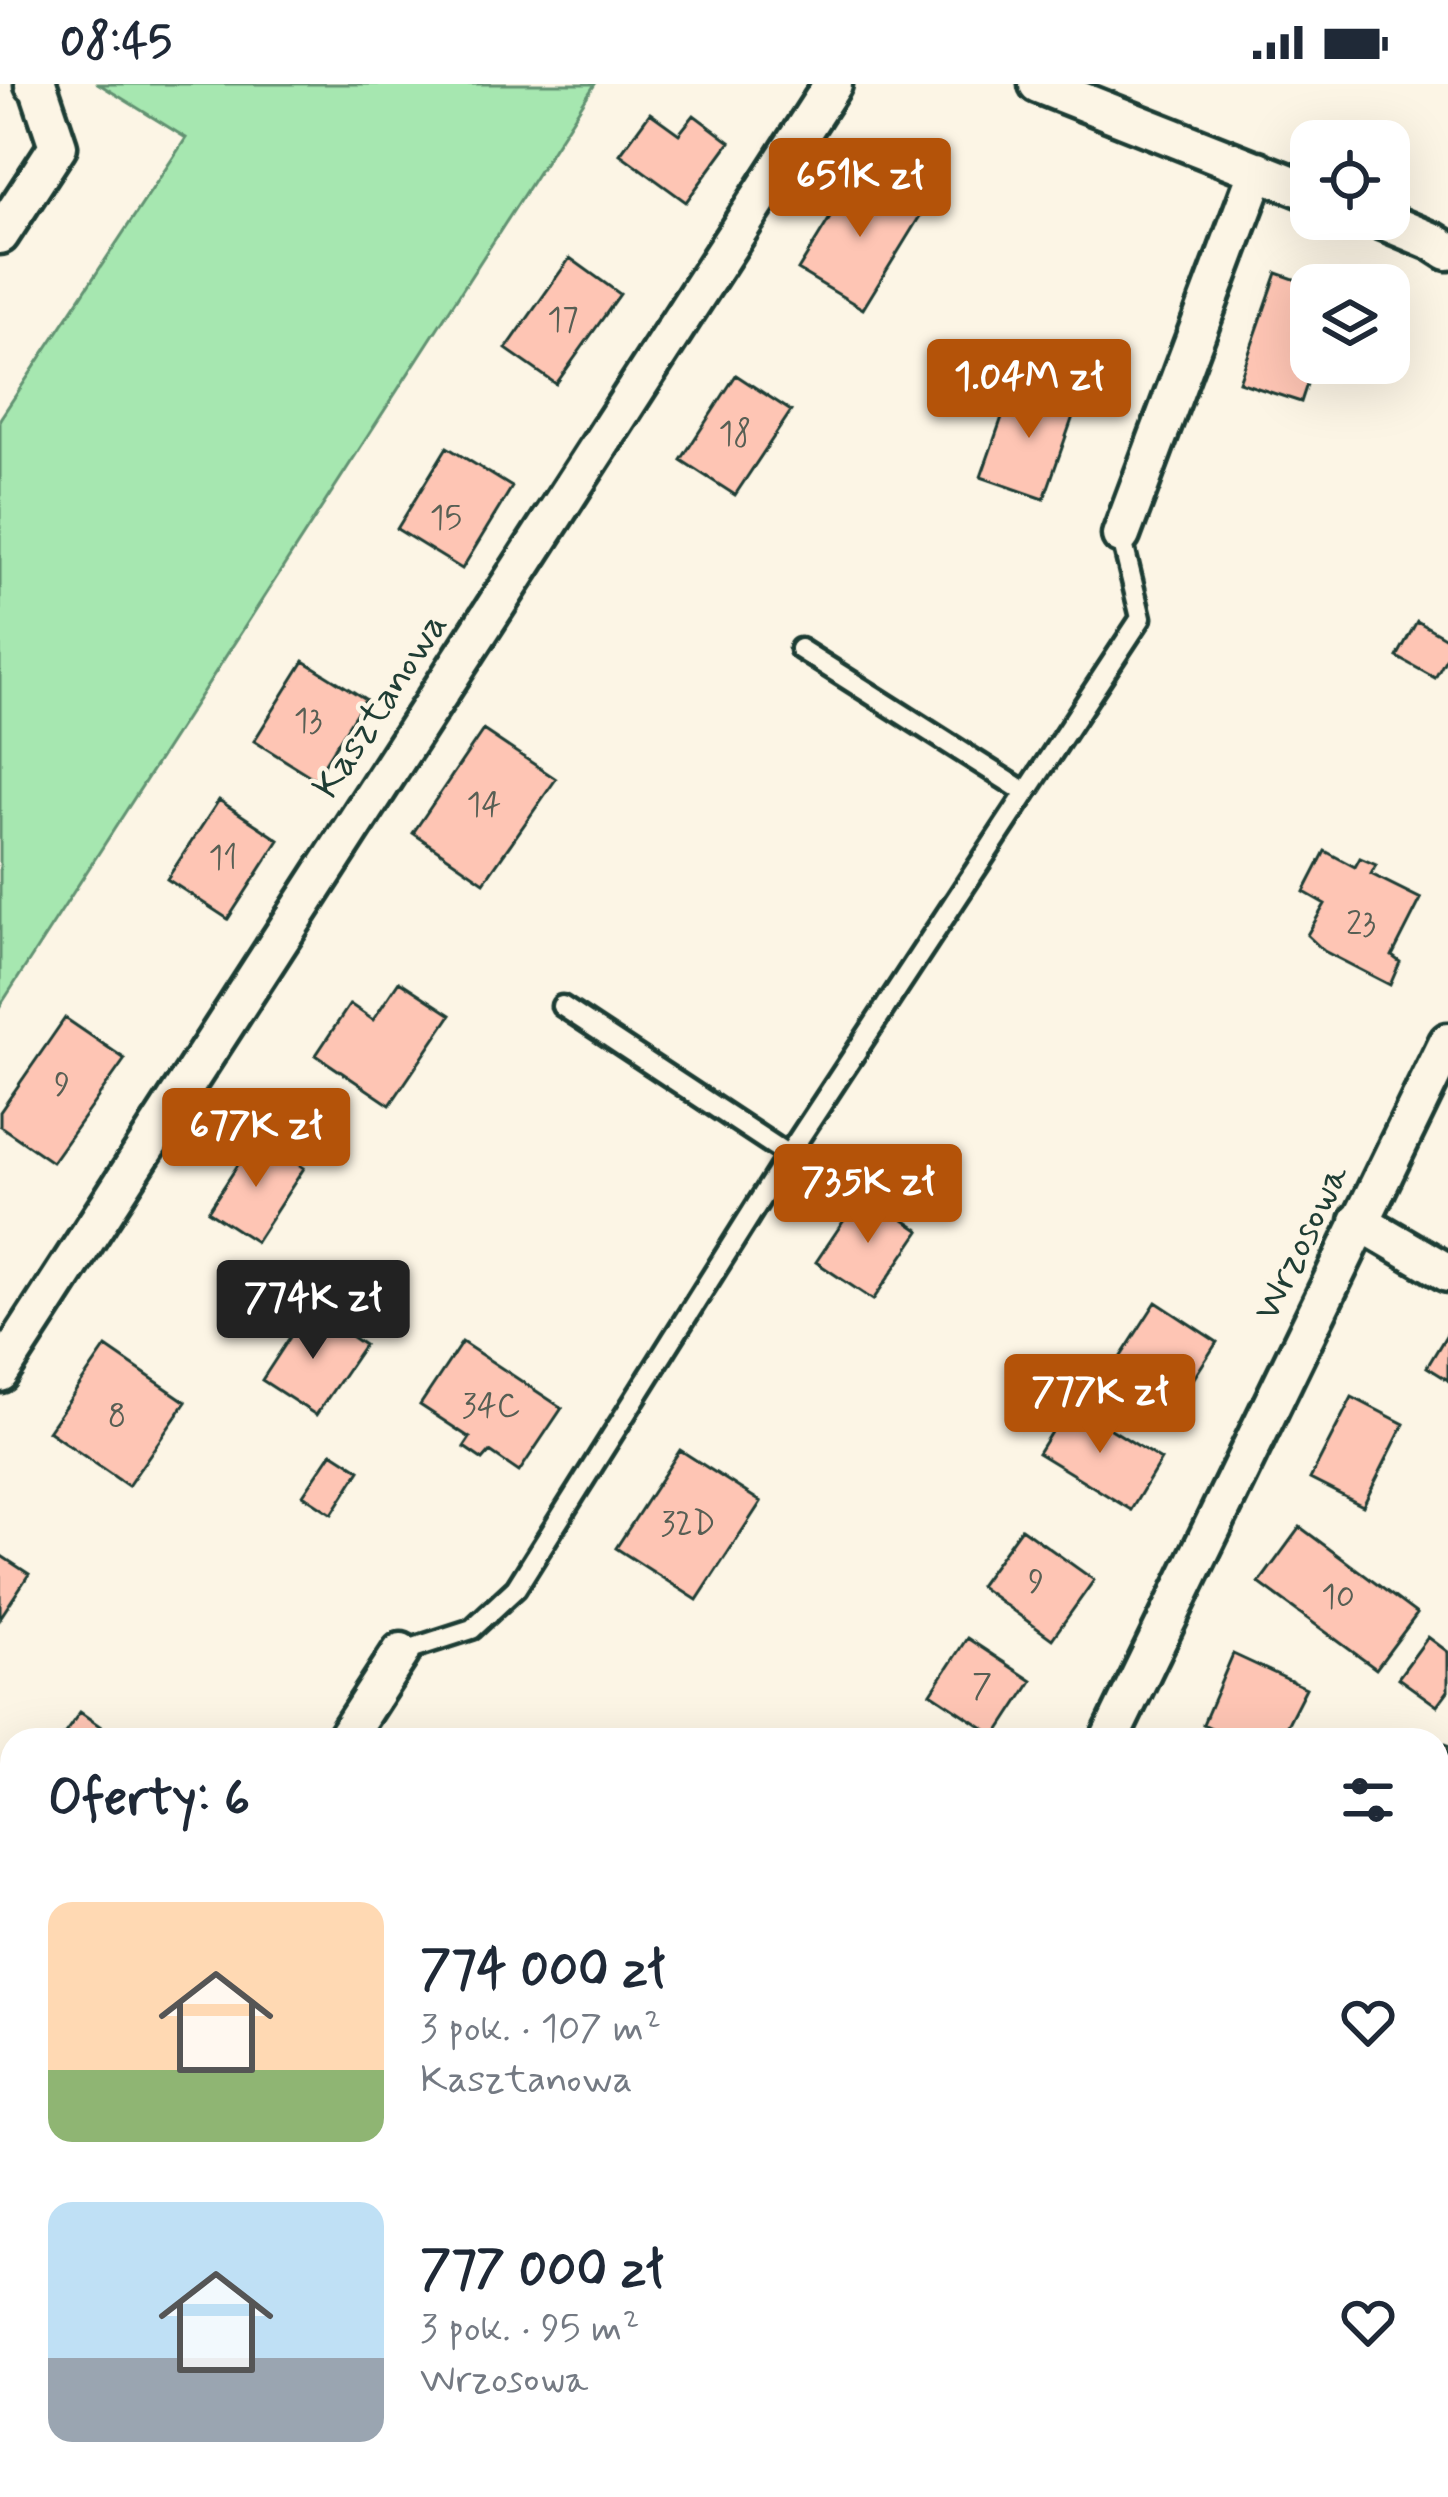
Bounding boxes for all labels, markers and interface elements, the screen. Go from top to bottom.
text: 08:45 [60,13,172,72]
map controls [1290,120,1410,384]
button: locate [1290,120,1410,240]
pin: 651K zł [749,138,971,240]
text: 651K zł [796,151,924,202]
button: layers [1290,264,1410,384]
house number: 17 [547,299,579,343]
pin: 1.04M zł [905,339,1153,441]
text: 1.04M zł [954,352,1104,403]
house number: 18 [719,413,751,457]
house number: 15 [430,497,462,541]
street label: Kasztanowa [302,603,460,809]
house number: 13 [294,700,322,744]
house number: 14 [467,784,501,828]
house number: 11 [209,837,237,881]
house number: 23 [1346,903,1376,947]
house number: 9 [54,1064,70,1108]
pin: 677K zł [145,1088,367,1190]
text: 677K zł [189,1101,323,1152]
pin: 735K zł [757,1144,979,1246]
street label: Wrzosowa [1242,1156,1362,1330]
text: 735K zł [801,1157,935,1208]
pin: 774K zł [202,1260,424,1362]
text: 774K zł [244,1273,382,1324]
pin: 777K zł [989,1354,1211,1456]
text: 777K zł [1031,1367,1169,1418]
house number: 34C [462,1385,520,1429]
house number: 8 [108,1395,126,1439]
house number: 32D [660,1503,716,1547]
house number: 9 [1028,1561,1044,1605]
house number: 10 [1321,1576,1355,1620]
house number: 7 [972,1665,992,1709]
text: Oferty: 6 [48,1767,250,1833]
icon: filters [1335,1767,1401,1833]
text: 774 000 zł [420,1938,665,2004]
icon: home [144,1950,288,2094]
icon: heart [1335,1989,1401,2055]
text: 3 pok. · 107 m² [420,2004,661,2055]
text: Kasztanowa [420,2055,632,2106]
text: 777 000 zł [420,2238,663,2304]
icon: home [144,2250,288,2394]
icon: heart [1335,2289,1401,2355]
text: 3 pok. · 95 m² [420,2304,639,2355]
text: Wrzosowa [420,2355,588,2406]

